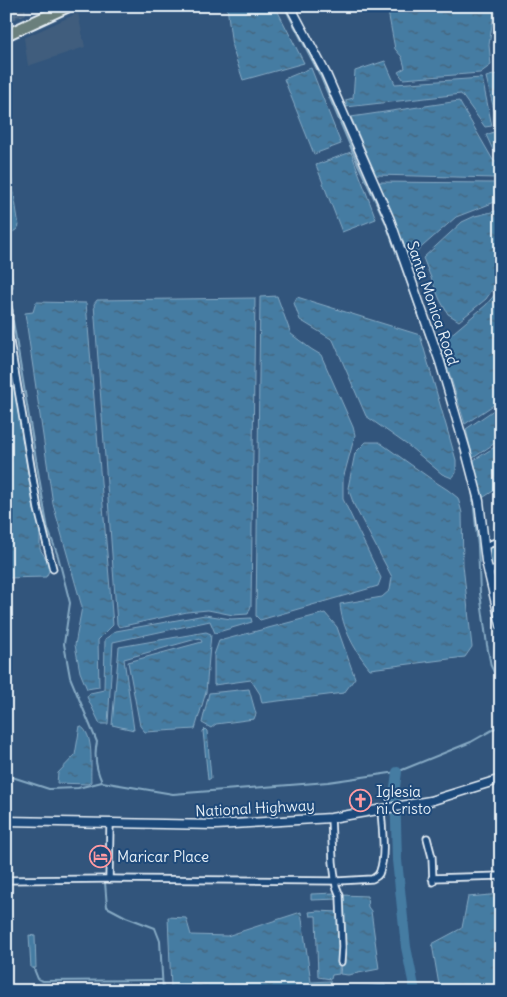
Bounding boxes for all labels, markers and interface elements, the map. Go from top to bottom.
street label: Santa Monica Road [403,238,463,368]
place label: Iglesia ni Cristo [376,782,431,818]
church icon: Iglesia ni Cristo [348,788,372,812]
street label: National Highway [195,795,315,821]
hotel icon: Maricar Place [89,844,113,868]
place label: Maricar Place [117,847,209,866]

